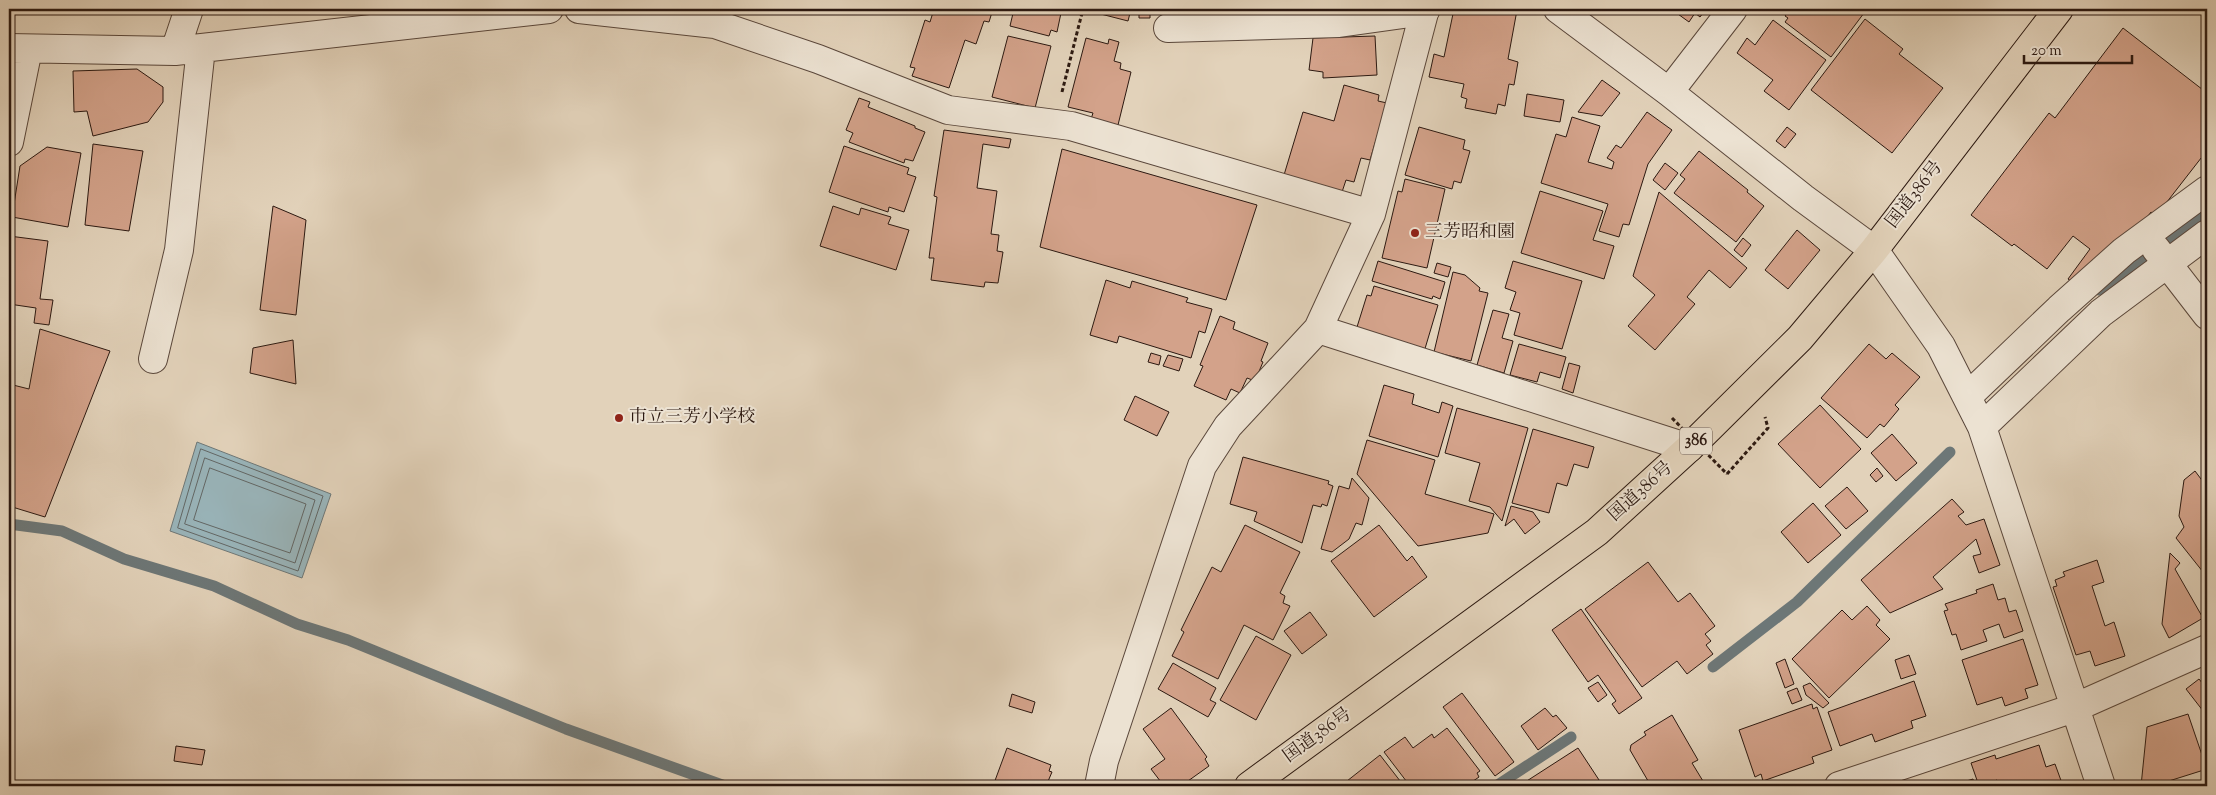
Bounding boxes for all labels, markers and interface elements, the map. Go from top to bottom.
scale bar [2024,32,2131,64]
text: 20 m [2031,41,2062,62]
street label: 国道386号 [1880,156,1950,234]
place label: 三芳昭和園 [1425,220,1515,246]
marker: 三芳昭和園 [1409,227,1421,239]
place label: 市立三芳小学校 [629,405,755,431]
marker: 市立三芳小学校 [613,412,625,424]
road number: 386 [1680,428,1712,454]
street label: 国道386号 [1603,456,1679,528]
street label: 国道386号 [1278,702,1358,770]

